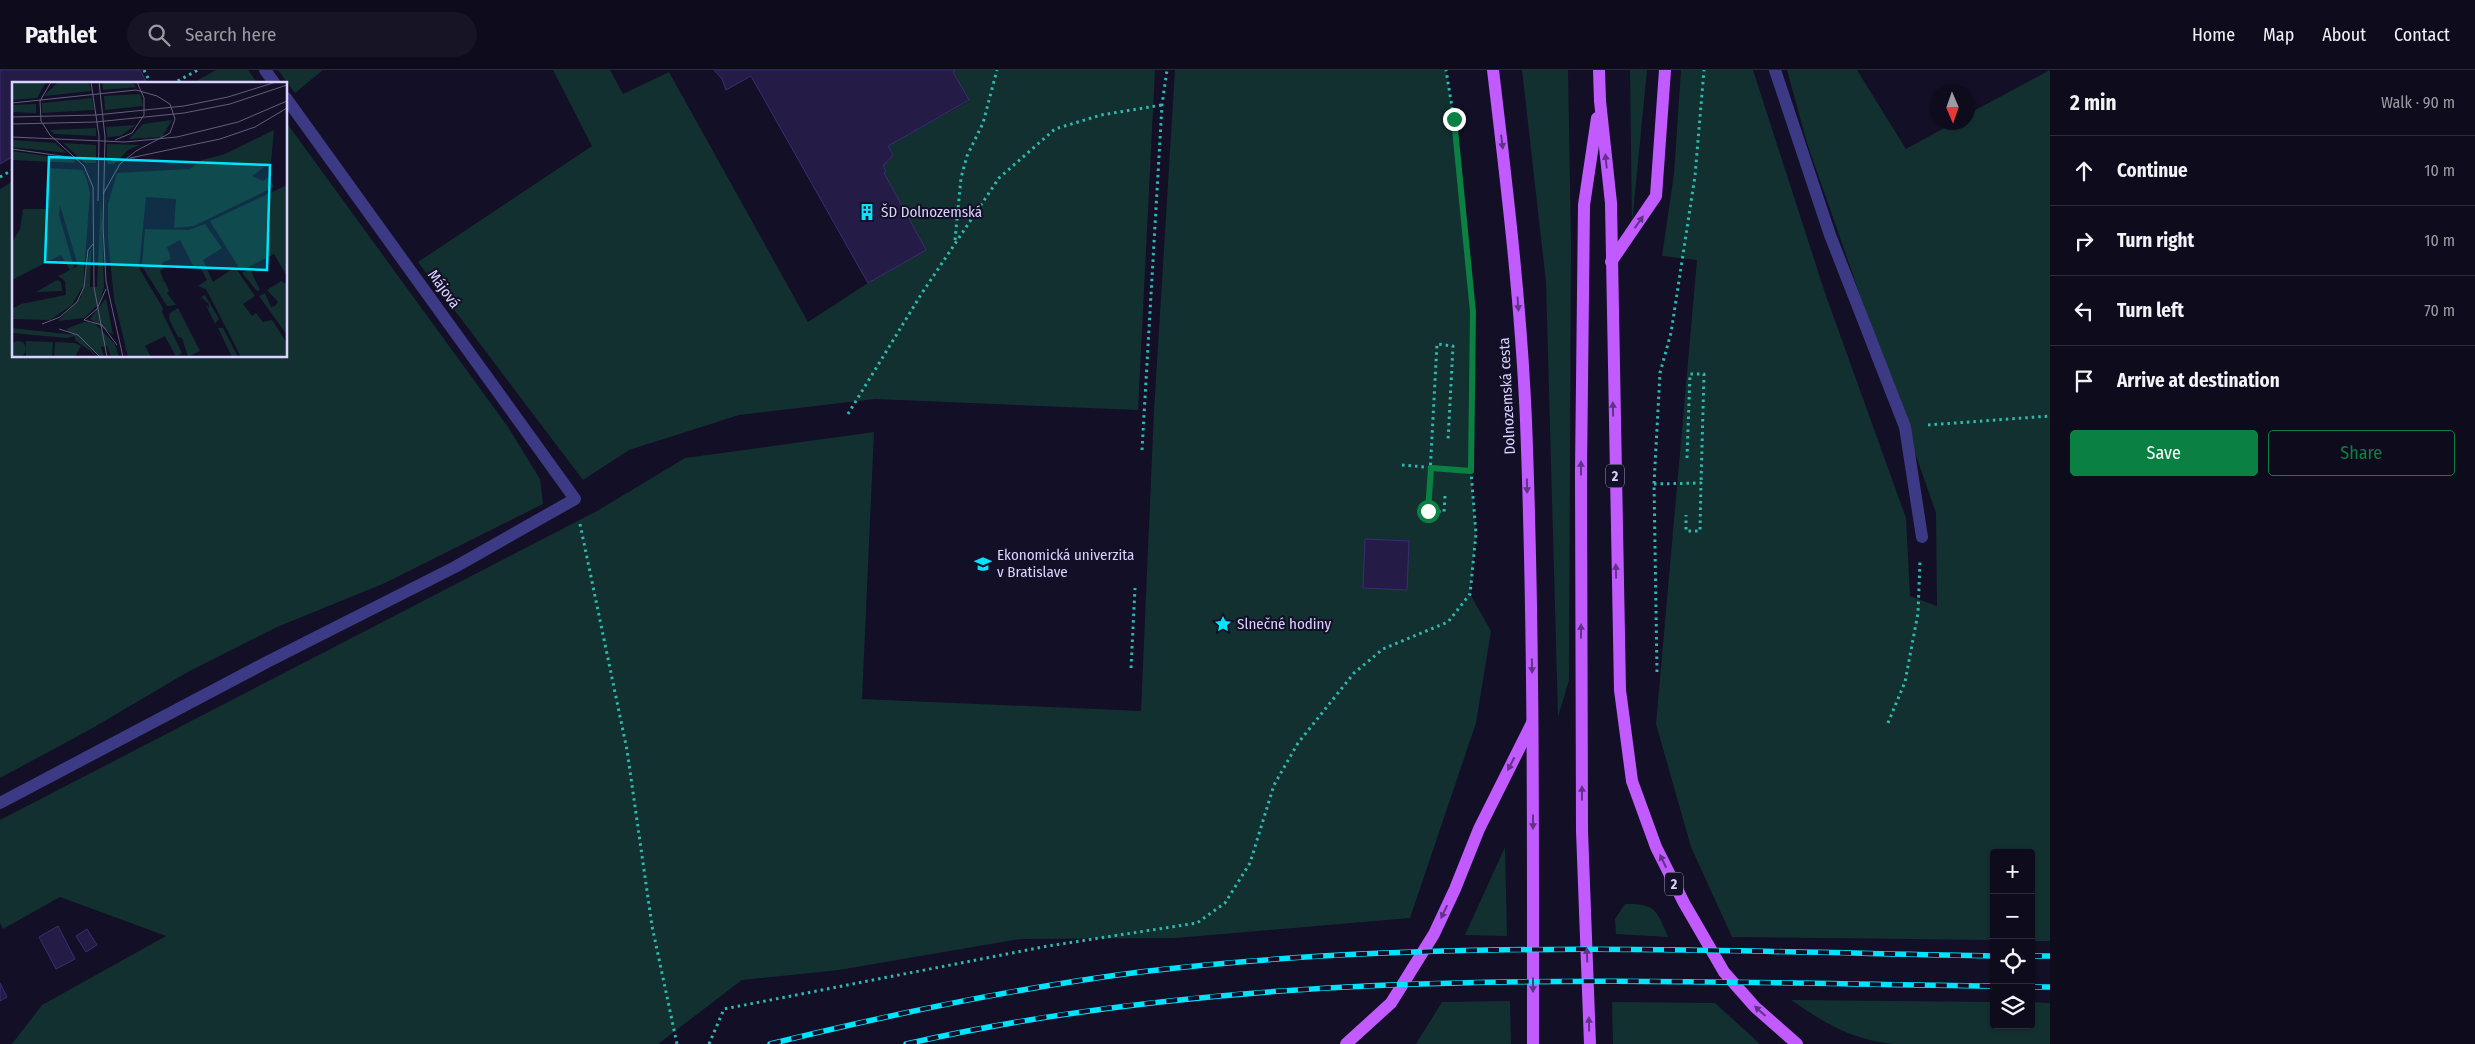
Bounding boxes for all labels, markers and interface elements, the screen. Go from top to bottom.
search box [127,12,477,57]
text: Pathlet [25,21,97,49]
icon: search [145,21,173,49]
text: Search here [185,23,276,46]
text: Home [2192,24,2235,46]
text: Map [2263,24,2294,46]
text: About [2322,24,2366,46]
text: Contact [2394,24,2450,46]
inset map [12,82,288,358]
north arrow [1930,85,1975,130]
text: 2 min [2070,90,2117,116]
text: Walk · 90 m [2381,93,2455,112]
route end [1443,108,1466,131]
one-way arrow [1498,135,1506,151]
one-way arrow [1602,153,1610,169]
icon: ahead [2070,157,2098,185]
text: Continue [2117,159,2188,182]
text: 10 m [2424,161,2455,180]
building icon: ŠD Dolnozemská [857,202,877,222]
place label: ŠD Dolnozemská [881,203,982,221]
one-way arrow [1634,215,1644,229]
icon: right [2070,227,2098,255]
text: Turn right [2117,229,2194,252]
text: 10 m [2424,231,2455,250]
street label: Májová [424,266,464,312]
one-way arrow [1514,296,1522,312]
icon: left [2070,297,2098,325]
text: Turn left [2117,299,2184,322]
text: 70 m [2424,301,2455,320]
street label: Dolnozemská cesta [1495,337,1519,455]
icon: arrive [2070,367,2098,395]
text: Arrive at destination [2117,369,2280,392]
one-way arrow [1609,401,1617,417]
button: Save [2070,430,2258,476]
button: Share [2268,430,2455,476]
one-way arrow [1577,460,1585,476]
road number: 2 [1606,464,1624,488]
one-way arrow [1523,478,1531,494]
route start [1417,500,1440,523]
place label: Ekonomická univerzita v Bratislave [997,546,1134,581]
school or university icon: Ekonomická univerzita v Bratislave [973,554,993,574]
one-way arrow [1612,563,1620,579]
place icon: Slnečné hodiny [1213,614,1233,634]
place label: Slnečné hodiny [1237,615,1331,633]
one-way arrow [1577,622,1585,638]
one-way arrow [1528,658,1536,674]
one-way arrow [1507,757,1515,772]
one-way arrow [1578,785,1586,801]
one-way arrow [1529,814,1537,830]
map controls [1990,849,2035,1029]
button: + [1990,849,2035,894]
one-way arrow [1659,854,1667,868]
road number: 2 [1665,872,1683,896]
button: − [1990,894,2035,939]
one-way arrow [1440,905,1448,919]
button: locate [1990,939,2035,984]
one-way arrow [1583,947,1591,963]
one-way arrow [1529,977,1537,993]
button: layers [1990,984,2035,1029]
one-way arrow [1754,1005,1766,1017]
one-way arrow [1585,1016,1593,1032]

